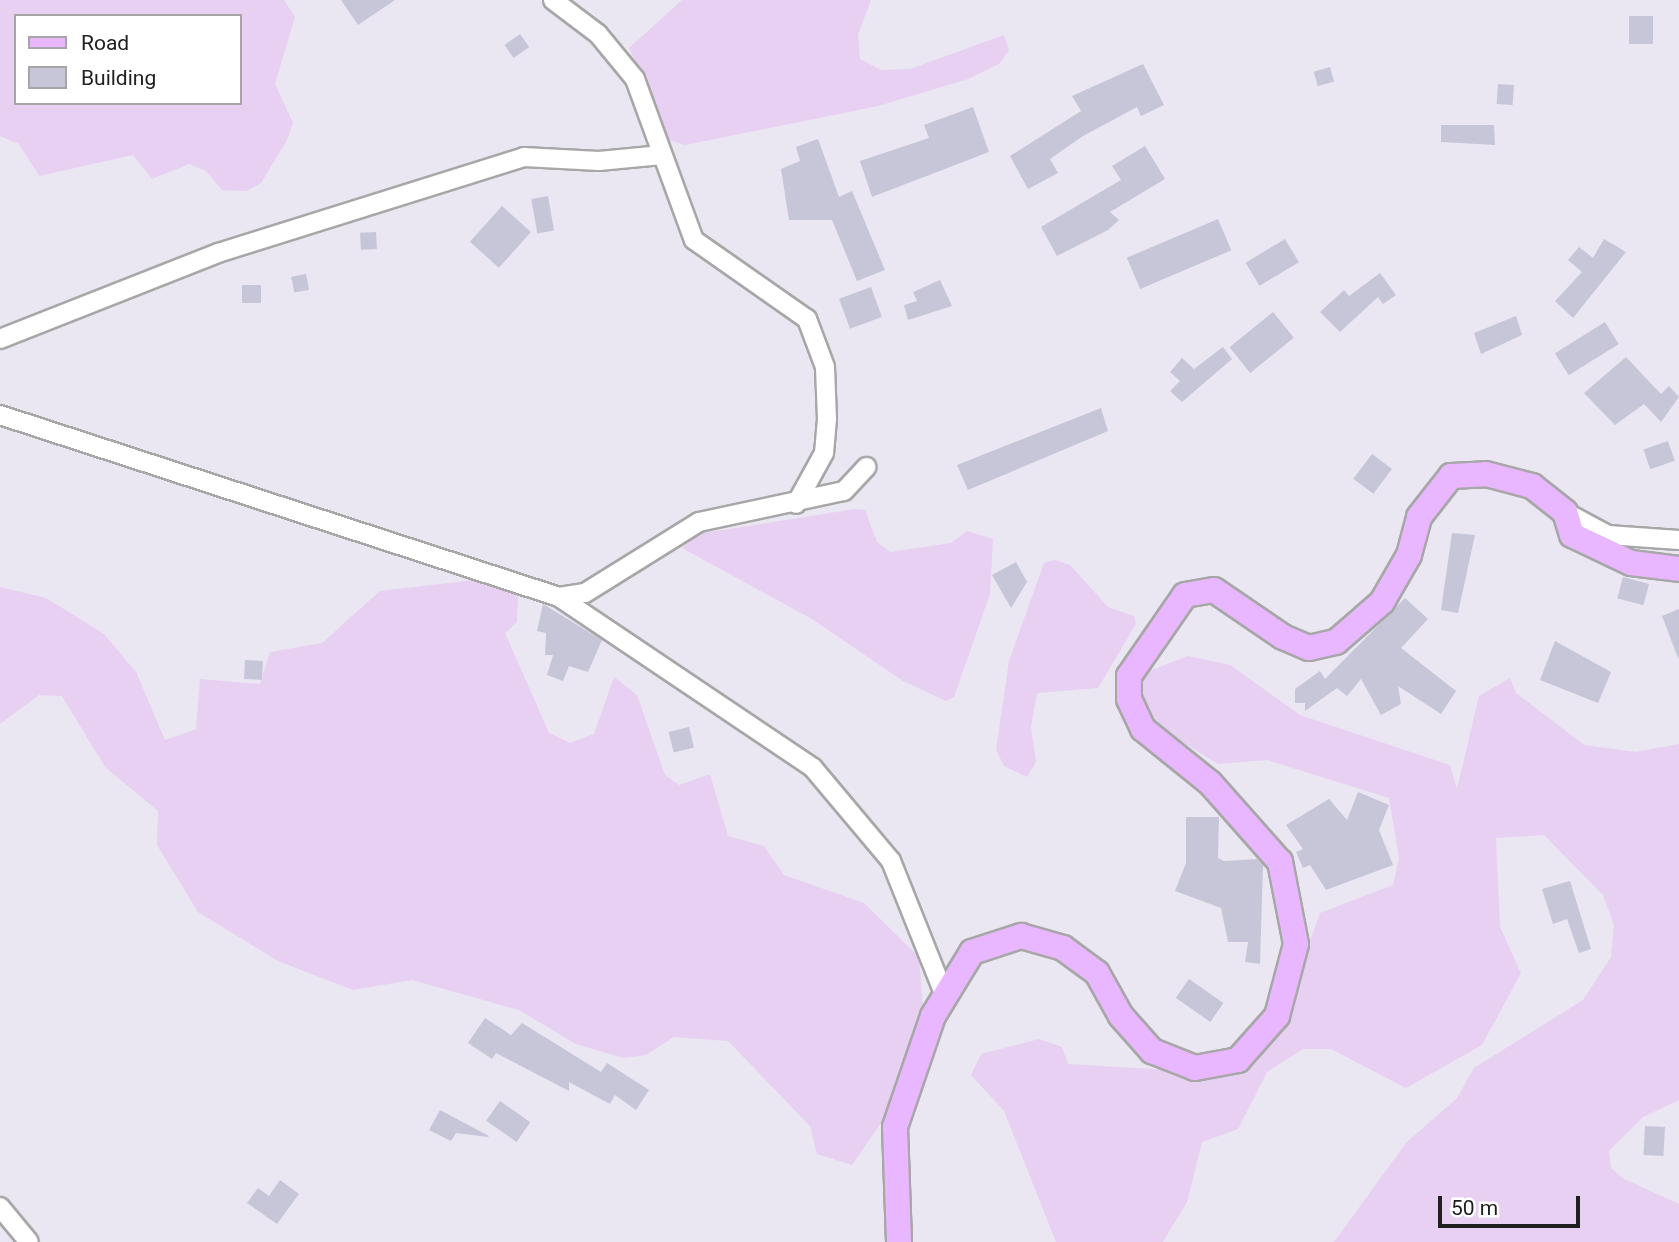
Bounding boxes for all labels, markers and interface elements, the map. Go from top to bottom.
legend [14,14,242,105]
text: Road [81,31,129,55]
text: Building [81,66,156,90]
scale bar [1441,1182,1583,1226]
text: 50 m [1451,1196,1498,1220]

